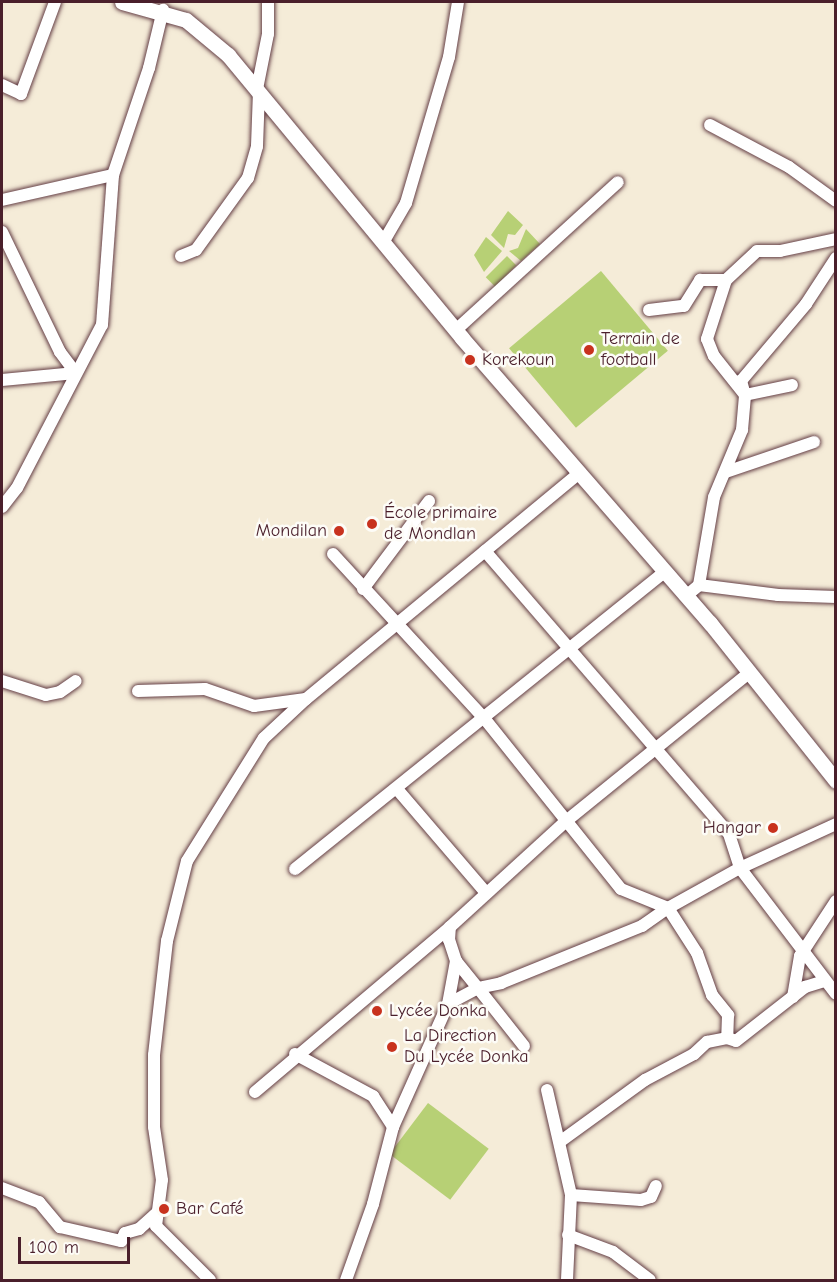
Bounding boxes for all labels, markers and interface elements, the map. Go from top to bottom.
place label: Terrain de football [601,329,680,372]
marker: Terrain de football [582,343,596,357]
place label: Korekoun [482,349,554,371]
marker: Korekoun [463,353,477,367]
place label: École primaire de Mondlan [384,503,497,546]
marker: École primaire de Mondlan [365,517,379,531]
place label: Mondilan [256,520,327,542]
marker: Mondilan [332,524,346,538]
place label: Hangar [703,817,761,839]
marker: Hangar [766,821,780,835]
place label: Lycée Donka [389,1000,487,1022]
marker: Lycée Donka [370,1004,384,1018]
place label: La Direction Du Lycée Donka [404,1026,528,1068]
marker: La Direction Du Lycée Donka [385,1040,399,1054]
place label: Bar Café [176,1198,243,1220]
marker: Bar Café [157,1202,171,1216]
scale bar [21,1225,134,1263]
text: 100 m [29,1237,79,1258]

